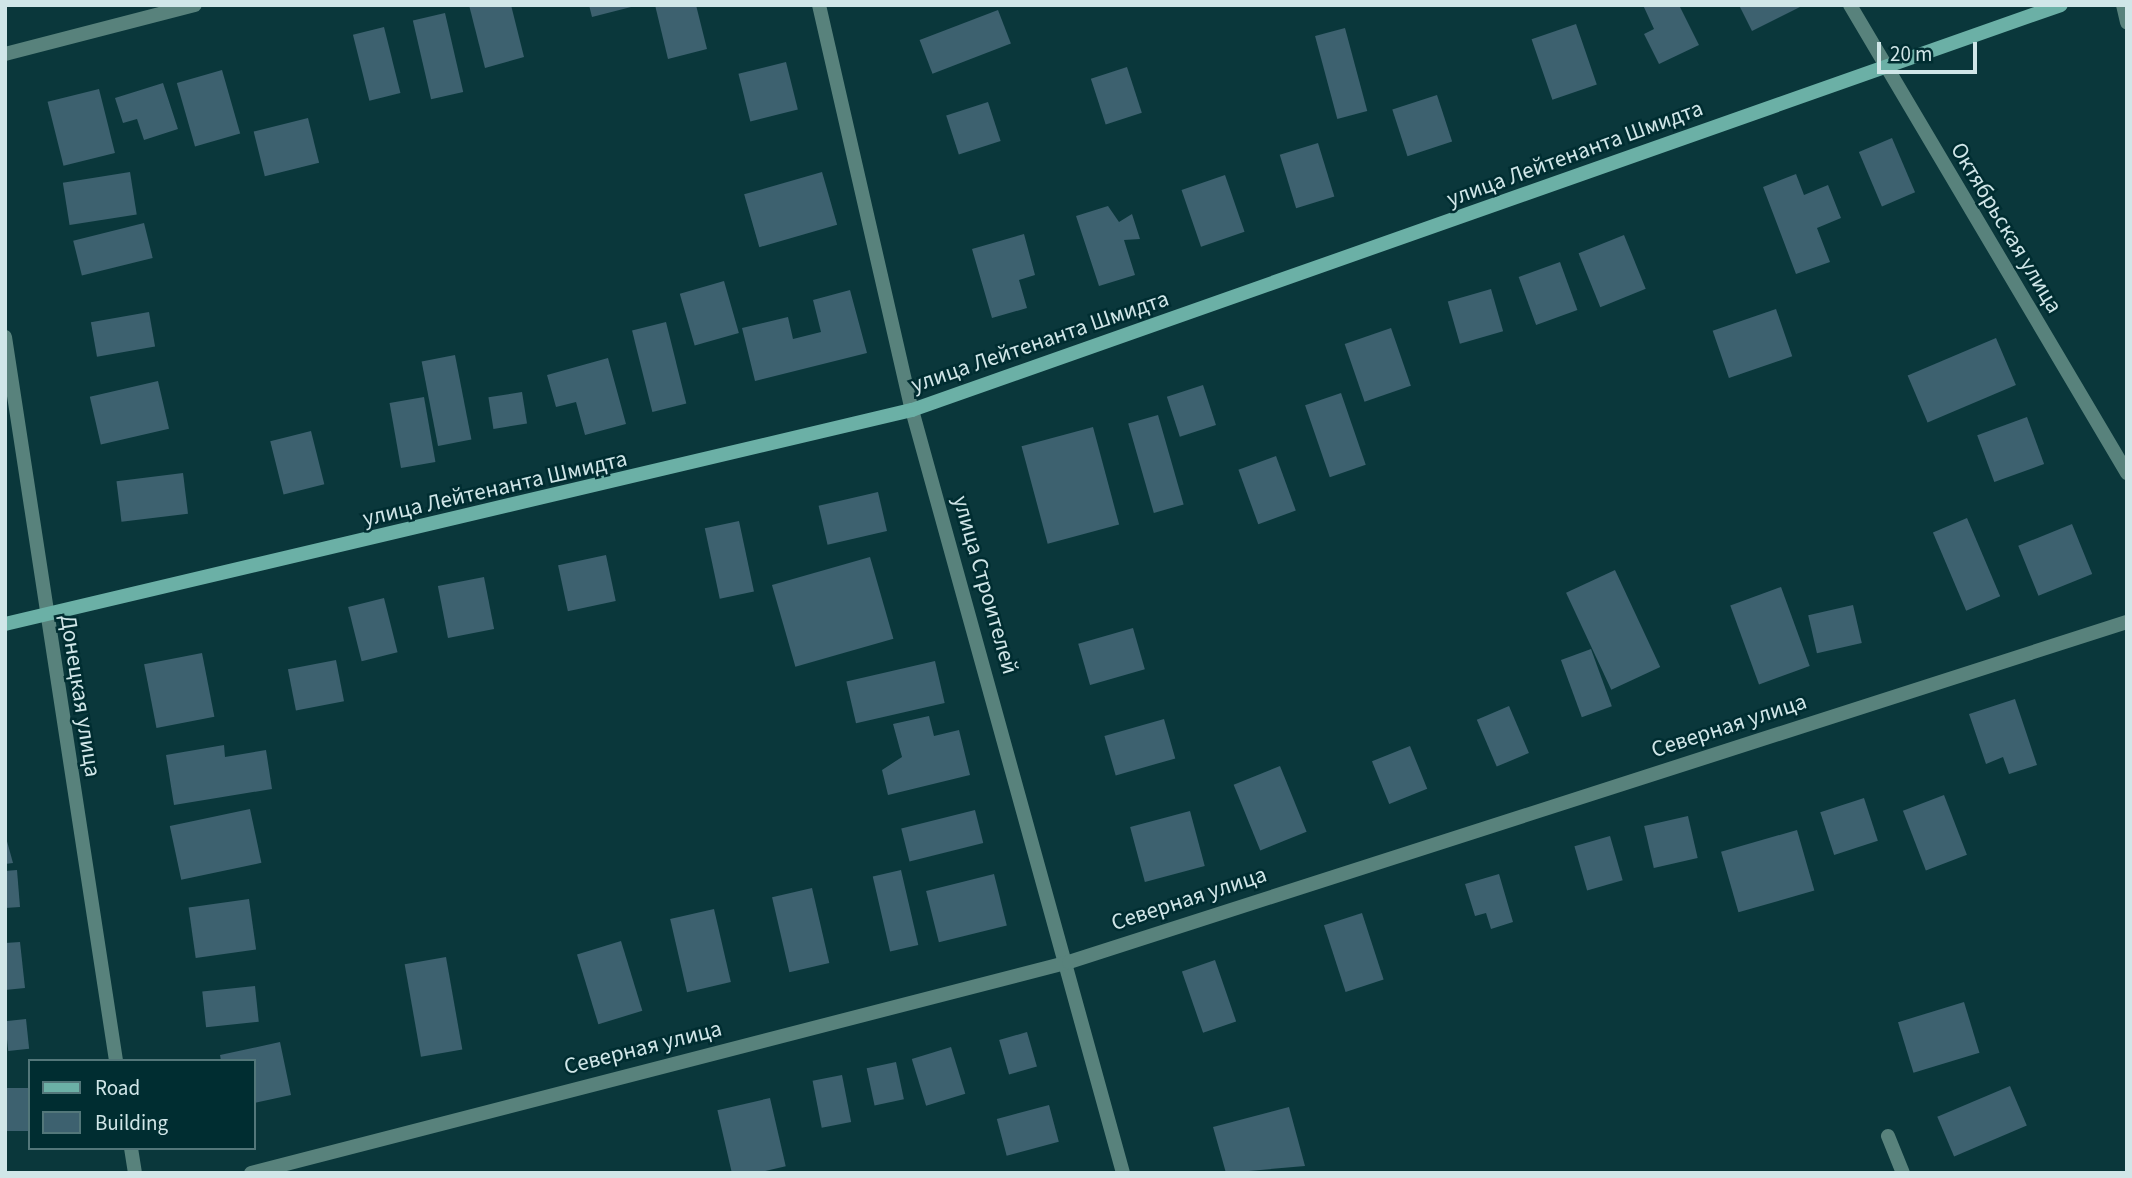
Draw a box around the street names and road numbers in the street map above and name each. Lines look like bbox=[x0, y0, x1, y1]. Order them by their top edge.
street label: улица Лейтенанта Шмидта bbox=[1443, 95, 1707, 213]
street label: Октябрьская улица bbox=[1944, 138, 2068, 318]
street label: улица Лейтенанта Шмидта bbox=[908, 285, 1172, 399]
street label: улица Лейтенанта Шмидта bbox=[360, 445, 630, 533]
street label: улица Строителей bbox=[946, 493, 1024, 677]
street label: Донецкая улица bbox=[54, 613, 106, 779]
street label: Северная улица bbox=[1648, 688, 1810, 764]
street label: Северная улица bbox=[1108, 861, 1270, 937]
street label: Северная улица bbox=[561, 1015, 725, 1081]

